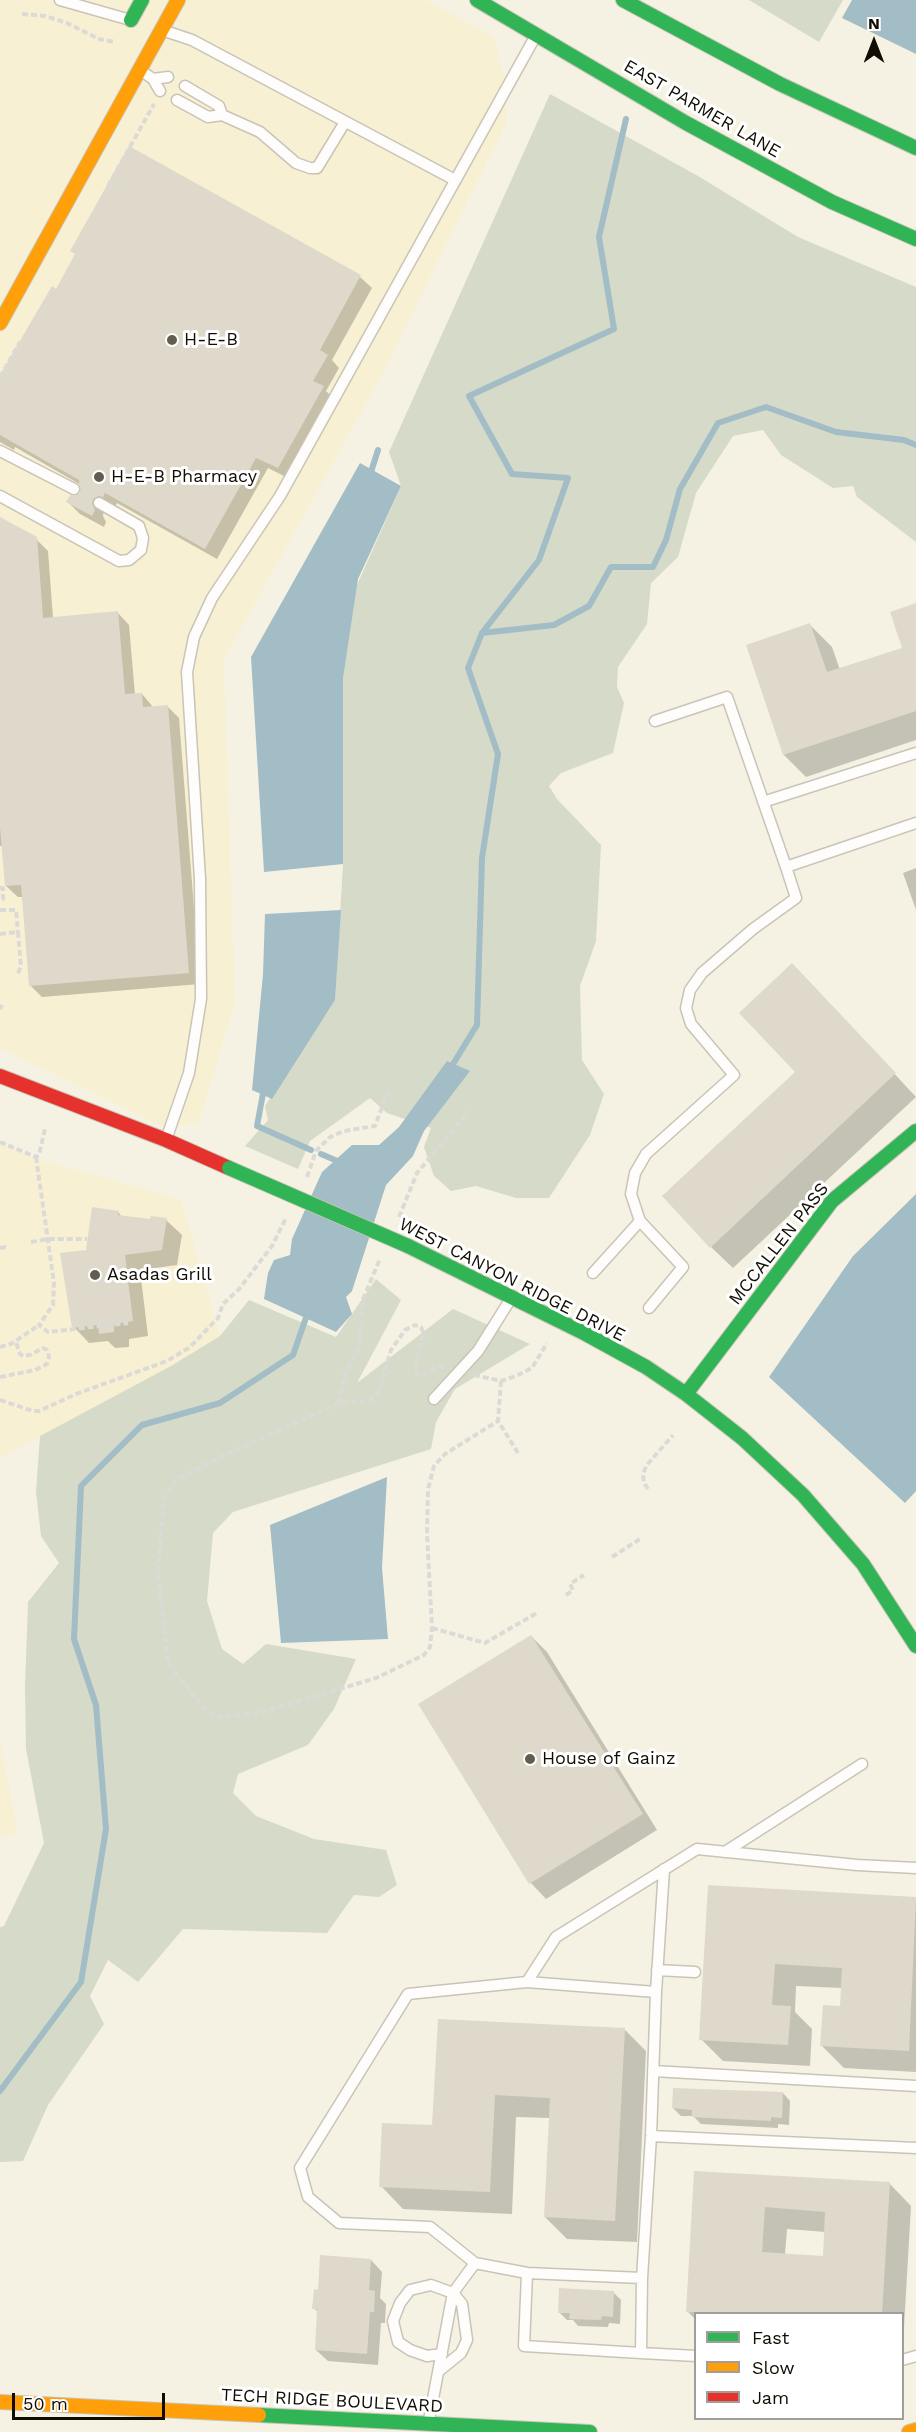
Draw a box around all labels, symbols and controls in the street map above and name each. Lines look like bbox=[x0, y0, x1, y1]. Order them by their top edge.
north arrow bbox=[844, 12, 904, 72]
text: N bbox=[868, 14, 880, 33]
street label: EAST PARMER LANE bbox=[620, 55, 784, 163]
place label: H-E-B bbox=[184, 329, 238, 351]
marker: H-E-B bbox=[165, 333, 179, 347]
place label: H-E-B Pharmacy bbox=[111, 466, 257, 488]
marker: H-E-B Pharmacy bbox=[92, 470, 106, 484]
street label: MCCALLEN PASS bbox=[725, 1179, 833, 1309]
street label: WEST CANYON RIDGE DRIVE bbox=[395, 1213, 629, 1347]
place label: Asadas Grill bbox=[107, 1264, 212, 1286]
marker: Asadas Grill bbox=[88, 1268, 102, 1282]
place label: House of Gainz bbox=[542, 1748, 676, 1770]
marker: House of Gainz bbox=[523, 1752, 537, 1766]
legend bbox=[694, 2312, 904, 2420]
text: Fast bbox=[752, 2327, 789, 2348]
text: Slow bbox=[752, 2357, 795, 2378]
scale bar bbox=[15, 2381, 168, 2419]
street label: TECH RIDGE BOULEVARD bbox=[220, 2384, 444, 2418]
text: Jam bbox=[752, 2387, 789, 2408]
text: 50 m bbox=[23, 2393, 68, 2414]

